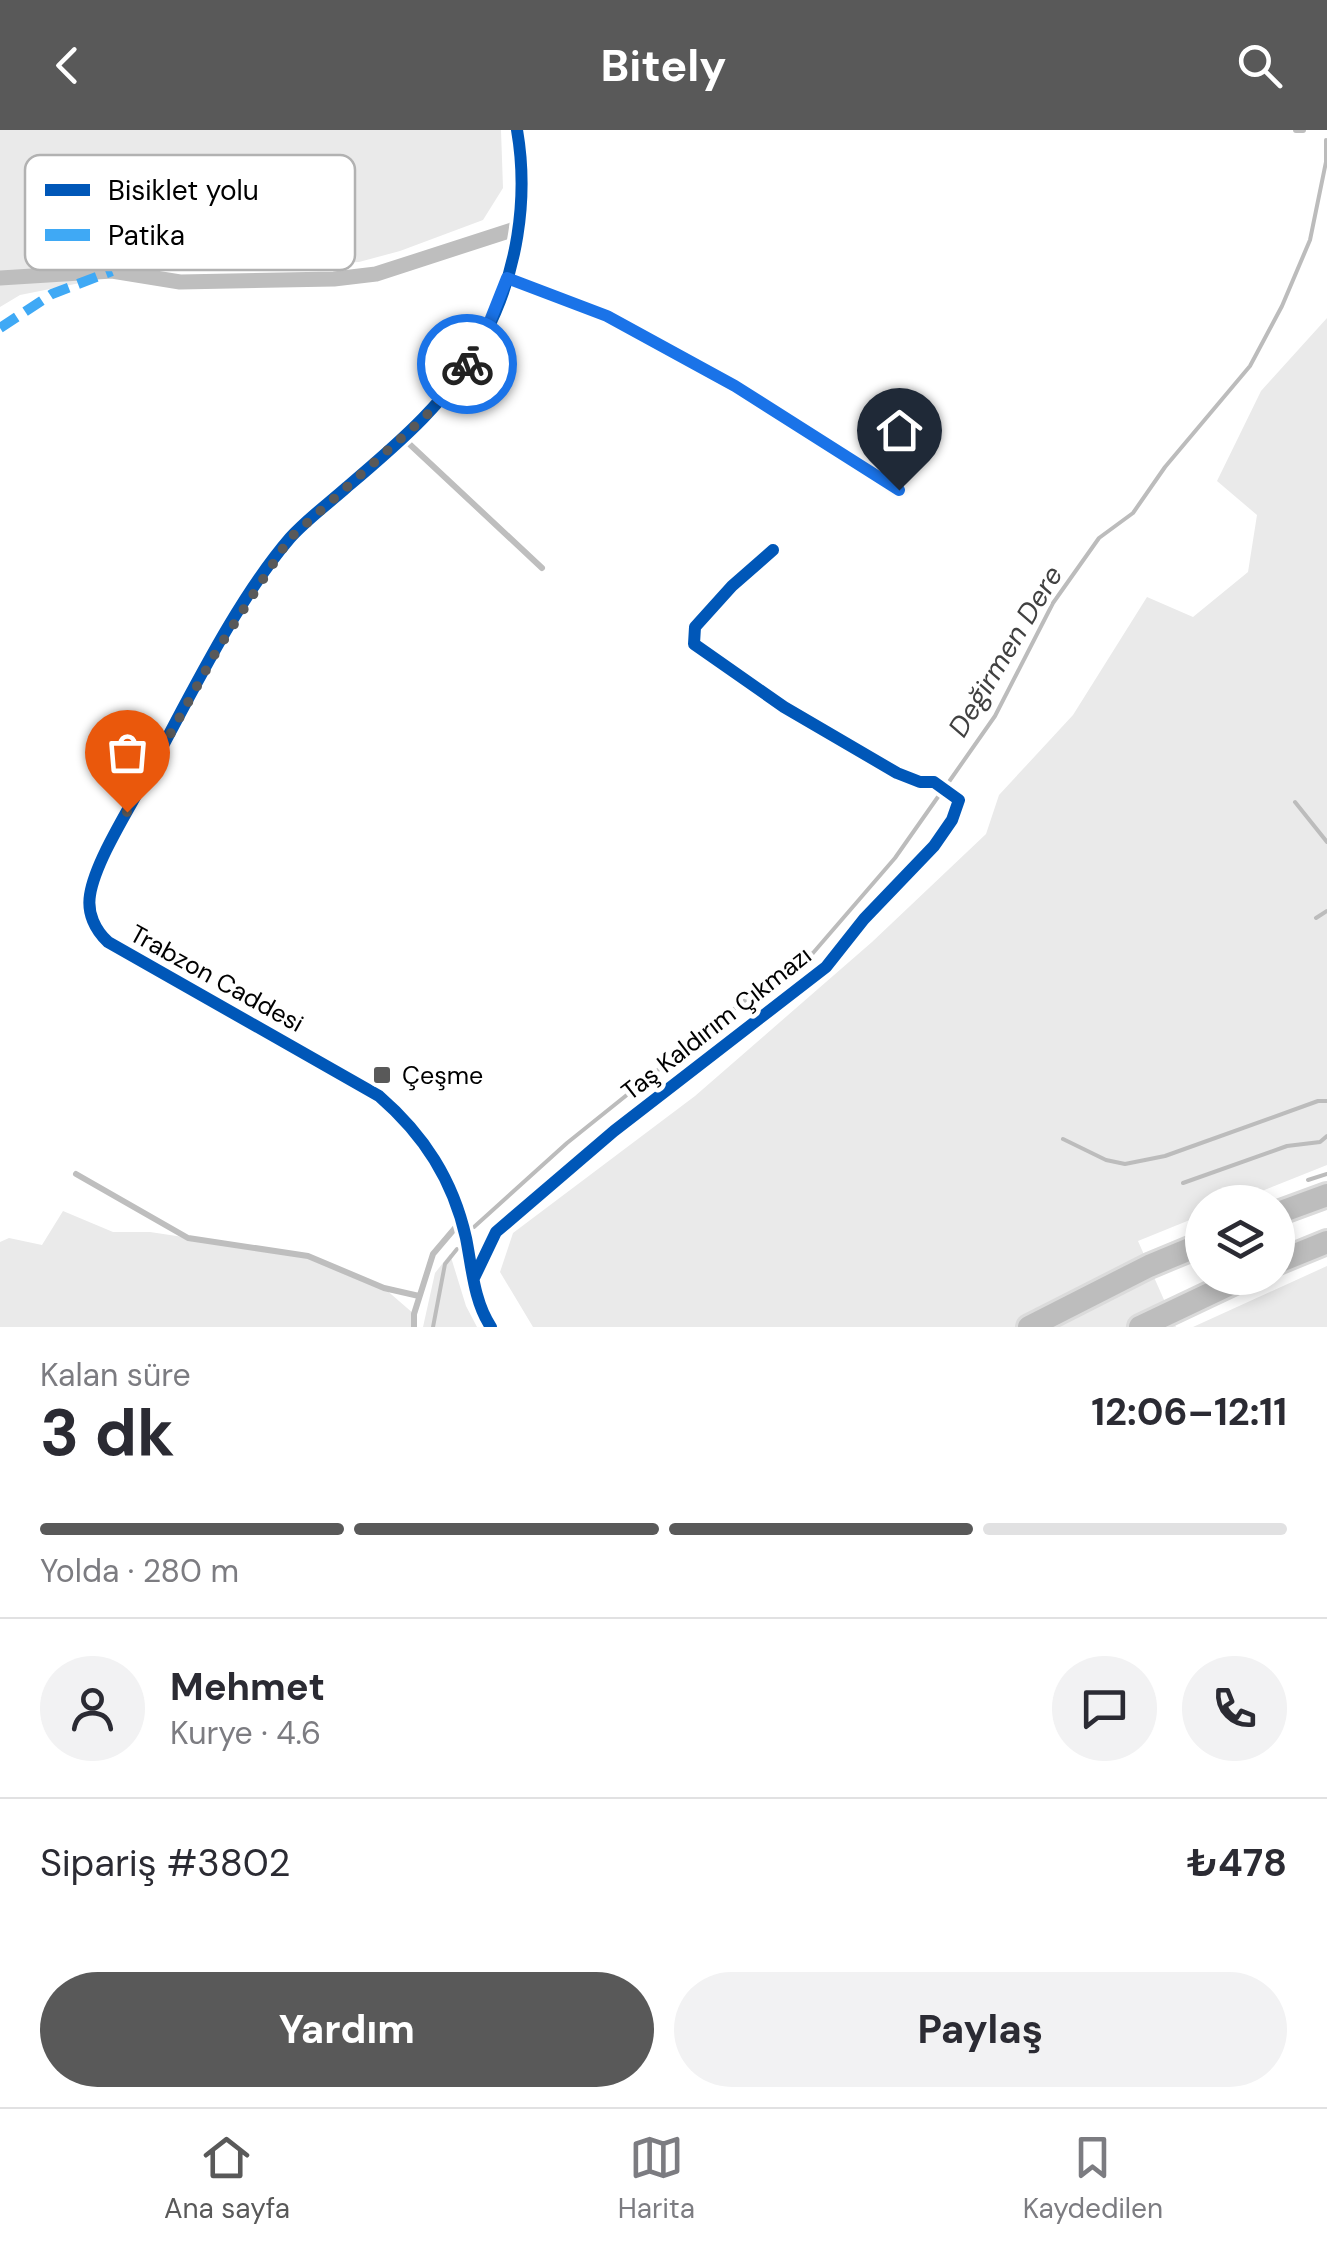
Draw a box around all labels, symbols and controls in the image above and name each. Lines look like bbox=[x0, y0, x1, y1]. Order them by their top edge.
text: Bitely bbox=[601, 36, 726, 95]
icon: back bbox=[40, 38, 95, 93]
icon: search bbox=[1232, 38, 1287, 93]
legend bbox=[25, 155, 355, 270]
text: Bisiklet yolu bbox=[108, 172, 259, 209]
text: Patika bbox=[108, 217, 185, 254]
courier bbox=[417, 314, 517, 414]
icon: bike bbox=[440, 337, 495, 392]
pin bbox=[857, 388, 942, 491]
icon: home bbox=[872, 403, 927, 458]
water label: Değirmen Dere bbox=[940, 559, 1071, 744]
pin bbox=[85, 710, 170, 813]
icon: bag bbox=[100, 725, 155, 780]
street label: Trabzon Caddesi bbox=[124, 917, 309, 1040]
street label: Taş Kaldırım Çıkmazı bbox=[615, 939, 818, 1108]
place label: Çeşme bbox=[402, 1059, 483, 1092]
marker: Çeşme bbox=[371, 1064, 393, 1086]
map controls bbox=[1185, 1185, 1295, 1295]
button: layers bbox=[1185, 1185, 1295, 1295]
text: Kalan süre bbox=[40, 1354, 191, 1396]
text: 12:06–12:11 bbox=[1091, 1387, 1287, 1437]
text: 3 dk bbox=[40, 1391, 175, 1475]
text: Yolda · 280 m bbox=[40, 1550, 239, 1592]
button: person bbox=[40, 1656, 145, 1761]
button: chat bbox=[1052, 1656, 1157, 1761]
button: phone bbox=[1182, 1656, 1287, 1761]
text: Mehmet bbox=[170, 1662, 325, 1712]
text: Kurye · 4.6 bbox=[170, 1712, 321, 1754]
text: Sipariş #3802 bbox=[40, 1838, 290, 1888]
text: ₺478 bbox=[1187, 1838, 1287, 1888]
button: Yardım bbox=[40, 1972, 654, 2087]
button: Paylaş bbox=[674, 1972, 1287, 2087]
tab: Ana sayfa bbox=[164, 2130, 290, 2227]
tab: Harita bbox=[618, 2130, 695, 2227]
tab: Kaydedilen bbox=[1023, 2130, 1163, 2227]

